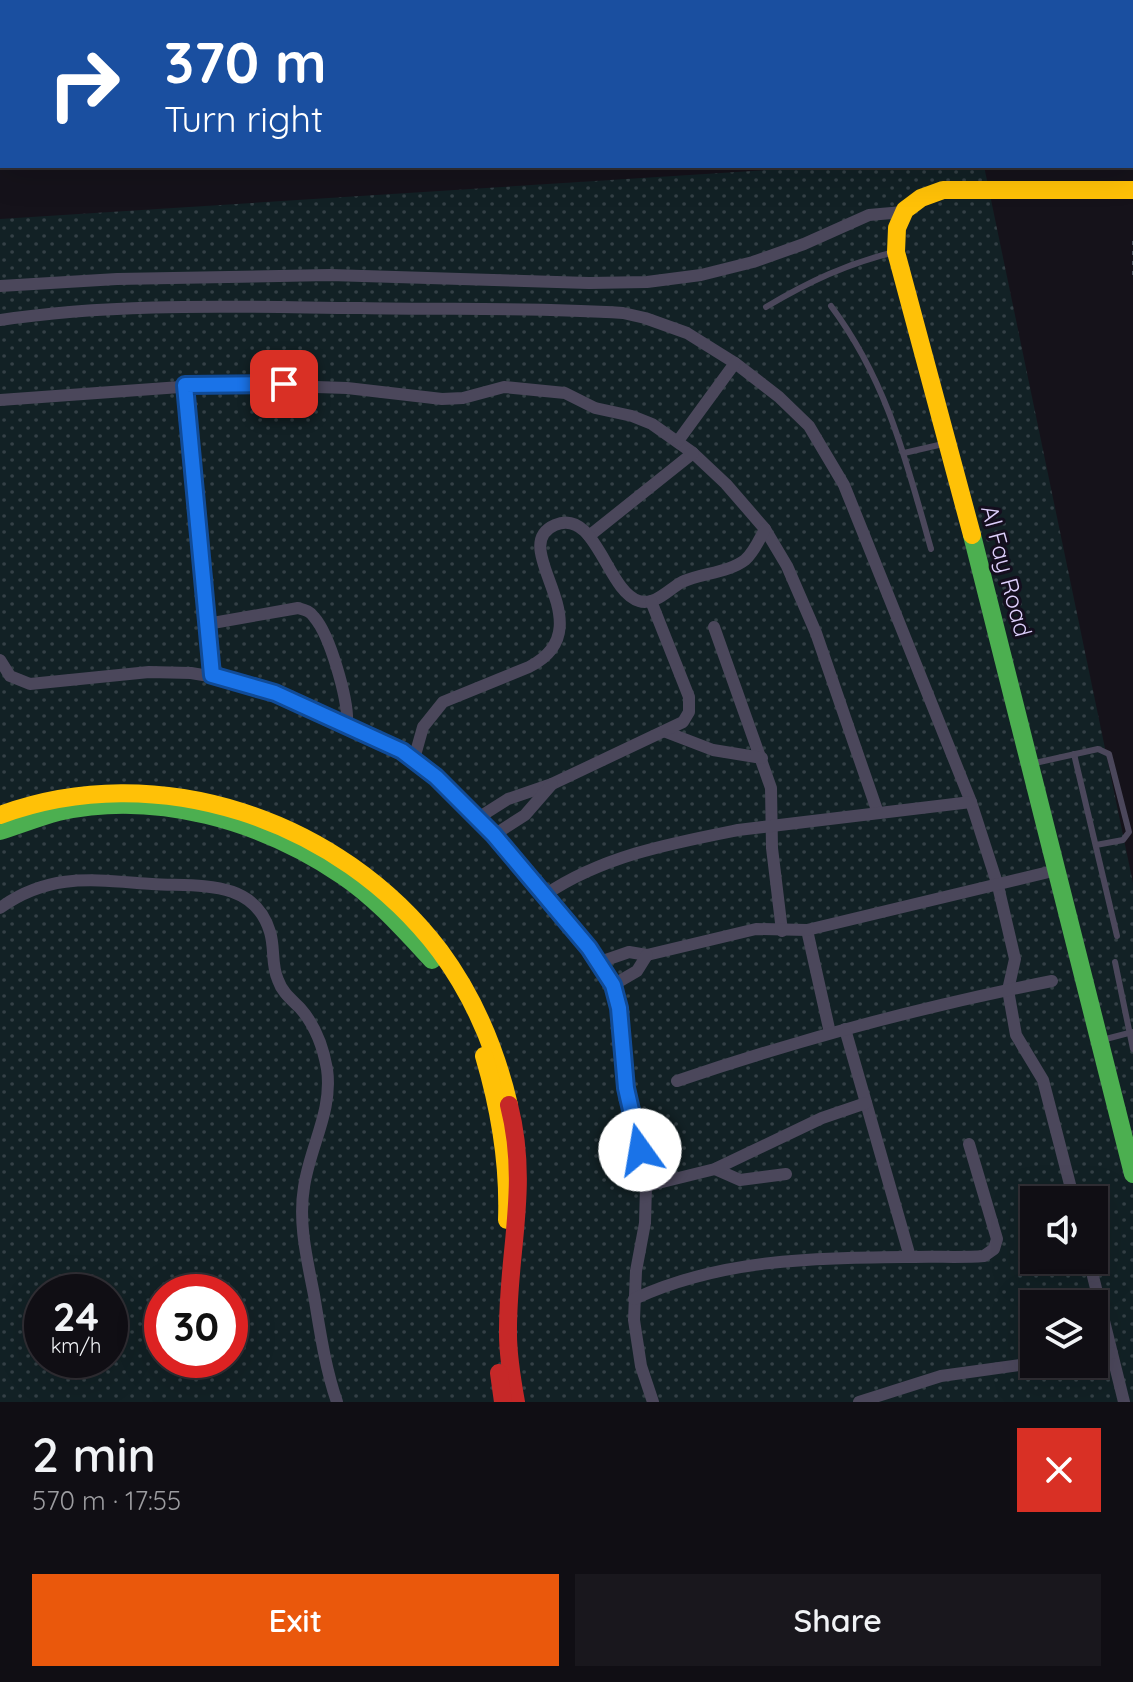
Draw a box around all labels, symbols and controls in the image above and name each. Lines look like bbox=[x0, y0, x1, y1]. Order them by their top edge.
text: 370 m bbox=[164, 27, 327, 97]
icon: right bbox=[32, 32, 136, 136]
text: Turn right bbox=[164, 96, 323, 141]
pin bbox=[250, 350, 318, 418]
icon: arrive bbox=[262, 362, 306, 406]
street label: Al Fay Road bbox=[975, 502, 1039, 640]
position arrow bbox=[598, 1108, 682, 1192]
map controls bbox=[1020, 1186, 1108, 1378]
button: sound bbox=[1020, 1186, 1108, 1274]
speed limit sign: 30 bbox=[144, 1274, 248, 1378]
button: layers bbox=[1020, 1290, 1108, 1378]
text: 24 bbox=[53, 1291, 99, 1341]
text: km/h bbox=[51, 1333, 101, 1358]
text: 2 min bbox=[32, 1424, 156, 1484]
button: close bbox=[1017, 1428, 1101, 1512]
text: 570 m · 17:55 bbox=[32, 1484, 181, 1517]
button: Exit bbox=[32, 1574, 559, 1666]
button: Share bbox=[575, 1574, 1101, 1666]

